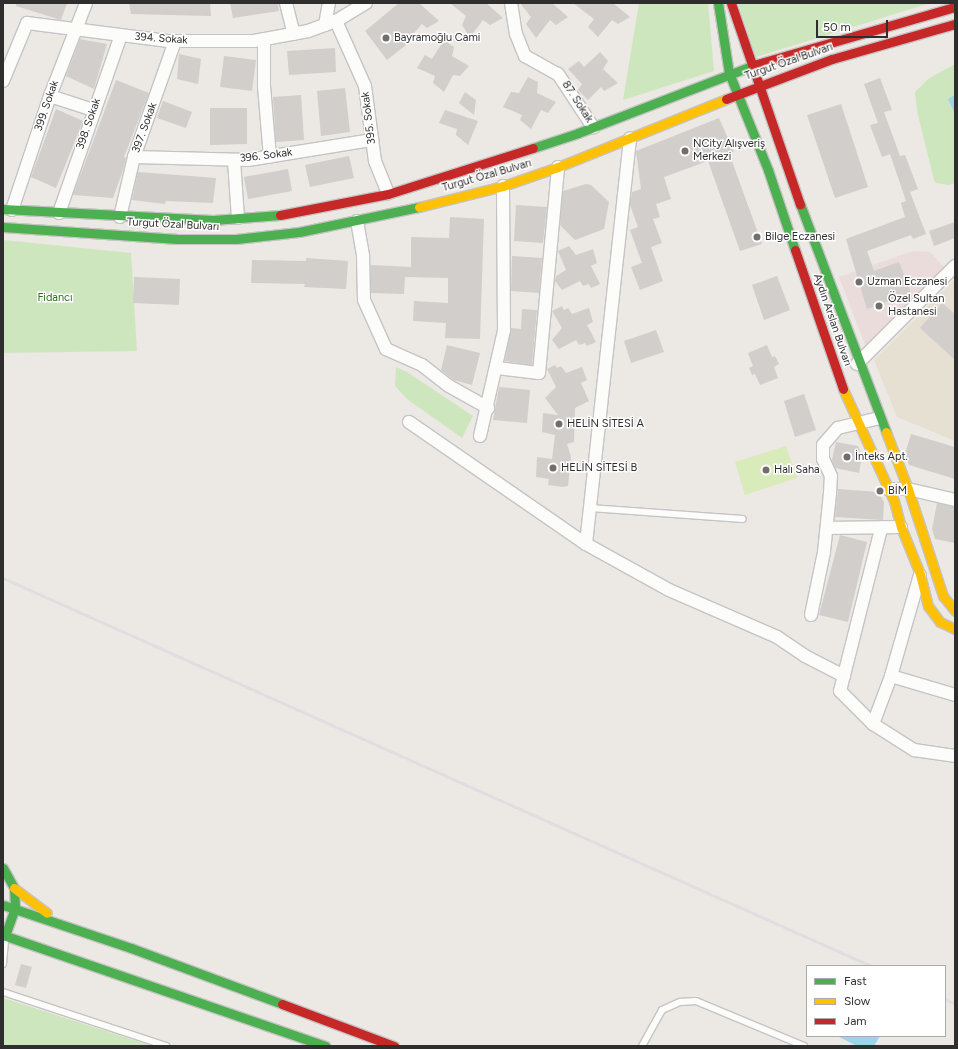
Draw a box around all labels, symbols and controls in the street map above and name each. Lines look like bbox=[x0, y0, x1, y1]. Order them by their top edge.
scale bar bbox=[818, 12, 890, 38]
text: 50 m bbox=[823, 20, 851, 34]
street label: 394. Sokak bbox=[134, 31, 188, 47]
place label: Bayramoğlu Cami bbox=[394, 31, 480, 45]
marker: Bayramoğlu Cami bbox=[381, 33, 391, 43]
street label: Turgut Özal Bulvarı bbox=[743, 41, 835, 83]
street label: 399. Sokak bbox=[32, 79, 62, 133]
street label: 87. Sokak bbox=[559, 79, 595, 125]
street label: 395. Sokak bbox=[359, 91, 379, 145]
street label: 398. Sokak bbox=[74, 97, 104, 151]
street label: 397. Sokak bbox=[130, 101, 160, 155]
place label: NCity Alışveriş Merkezi bbox=[693, 138, 765, 164]
street label: 396. Sokak bbox=[239, 146, 293, 166]
marker: NCity Alışveriş Merkezi bbox=[680, 146, 690, 156]
street label: Turgut Özal Bulvarı bbox=[441, 157, 533, 195]
street label: Turgut Özal Bulvarı bbox=[127, 216, 219, 234]
place label: Bilge Eczanesi bbox=[765, 230, 835, 244]
marker: Bilge Eczanesi bbox=[752, 232, 762, 242]
street label: Aydın Arslan Bulvarı bbox=[810, 272, 854, 368]
place label: Uzman Eczanesi bbox=[867, 275, 947, 289]
marker: Uzman Eczanesi bbox=[854, 277, 864, 287]
park label: Fidancı bbox=[37, 291, 73, 305]
place label: Özel Sultan Hastanesi bbox=[888, 293, 944, 319]
marker: Özel Sultan Hastanesi bbox=[873, 300, 885, 312]
place label: HELİN SİTESİ A bbox=[567, 417, 644, 431]
marker: HELİN SİTESİ A bbox=[554, 419, 564, 429]
place label: İnteks Apt. bbox=[855, 450, 908, 464]
marker: İnteks Apt. bbox=[842, 452, 852, 462]
place label: HELİN SİTESİ B bbox=[561, 461, 637, 475]
marker: HELİN SİTESİ B bbox=[548, 463, 558, 473]
place label: Halı Saha bbox=[774, 463, 820, 477]
marker: Halı Saha bbox=[761, 465, 771, 475]
place label: BİM bbox=[888, 484, 907, 498]
marker: BİM bbox=[875, 486, 885, 496]
legend bbox=[806, 965, 946, 1037]
text: Fast bbox=[844, 974, 867, 988]
text: Slow bbox=[844, 994, 870, 1008]
text: Jam bbox=[844, 1014, 867, 1028]

